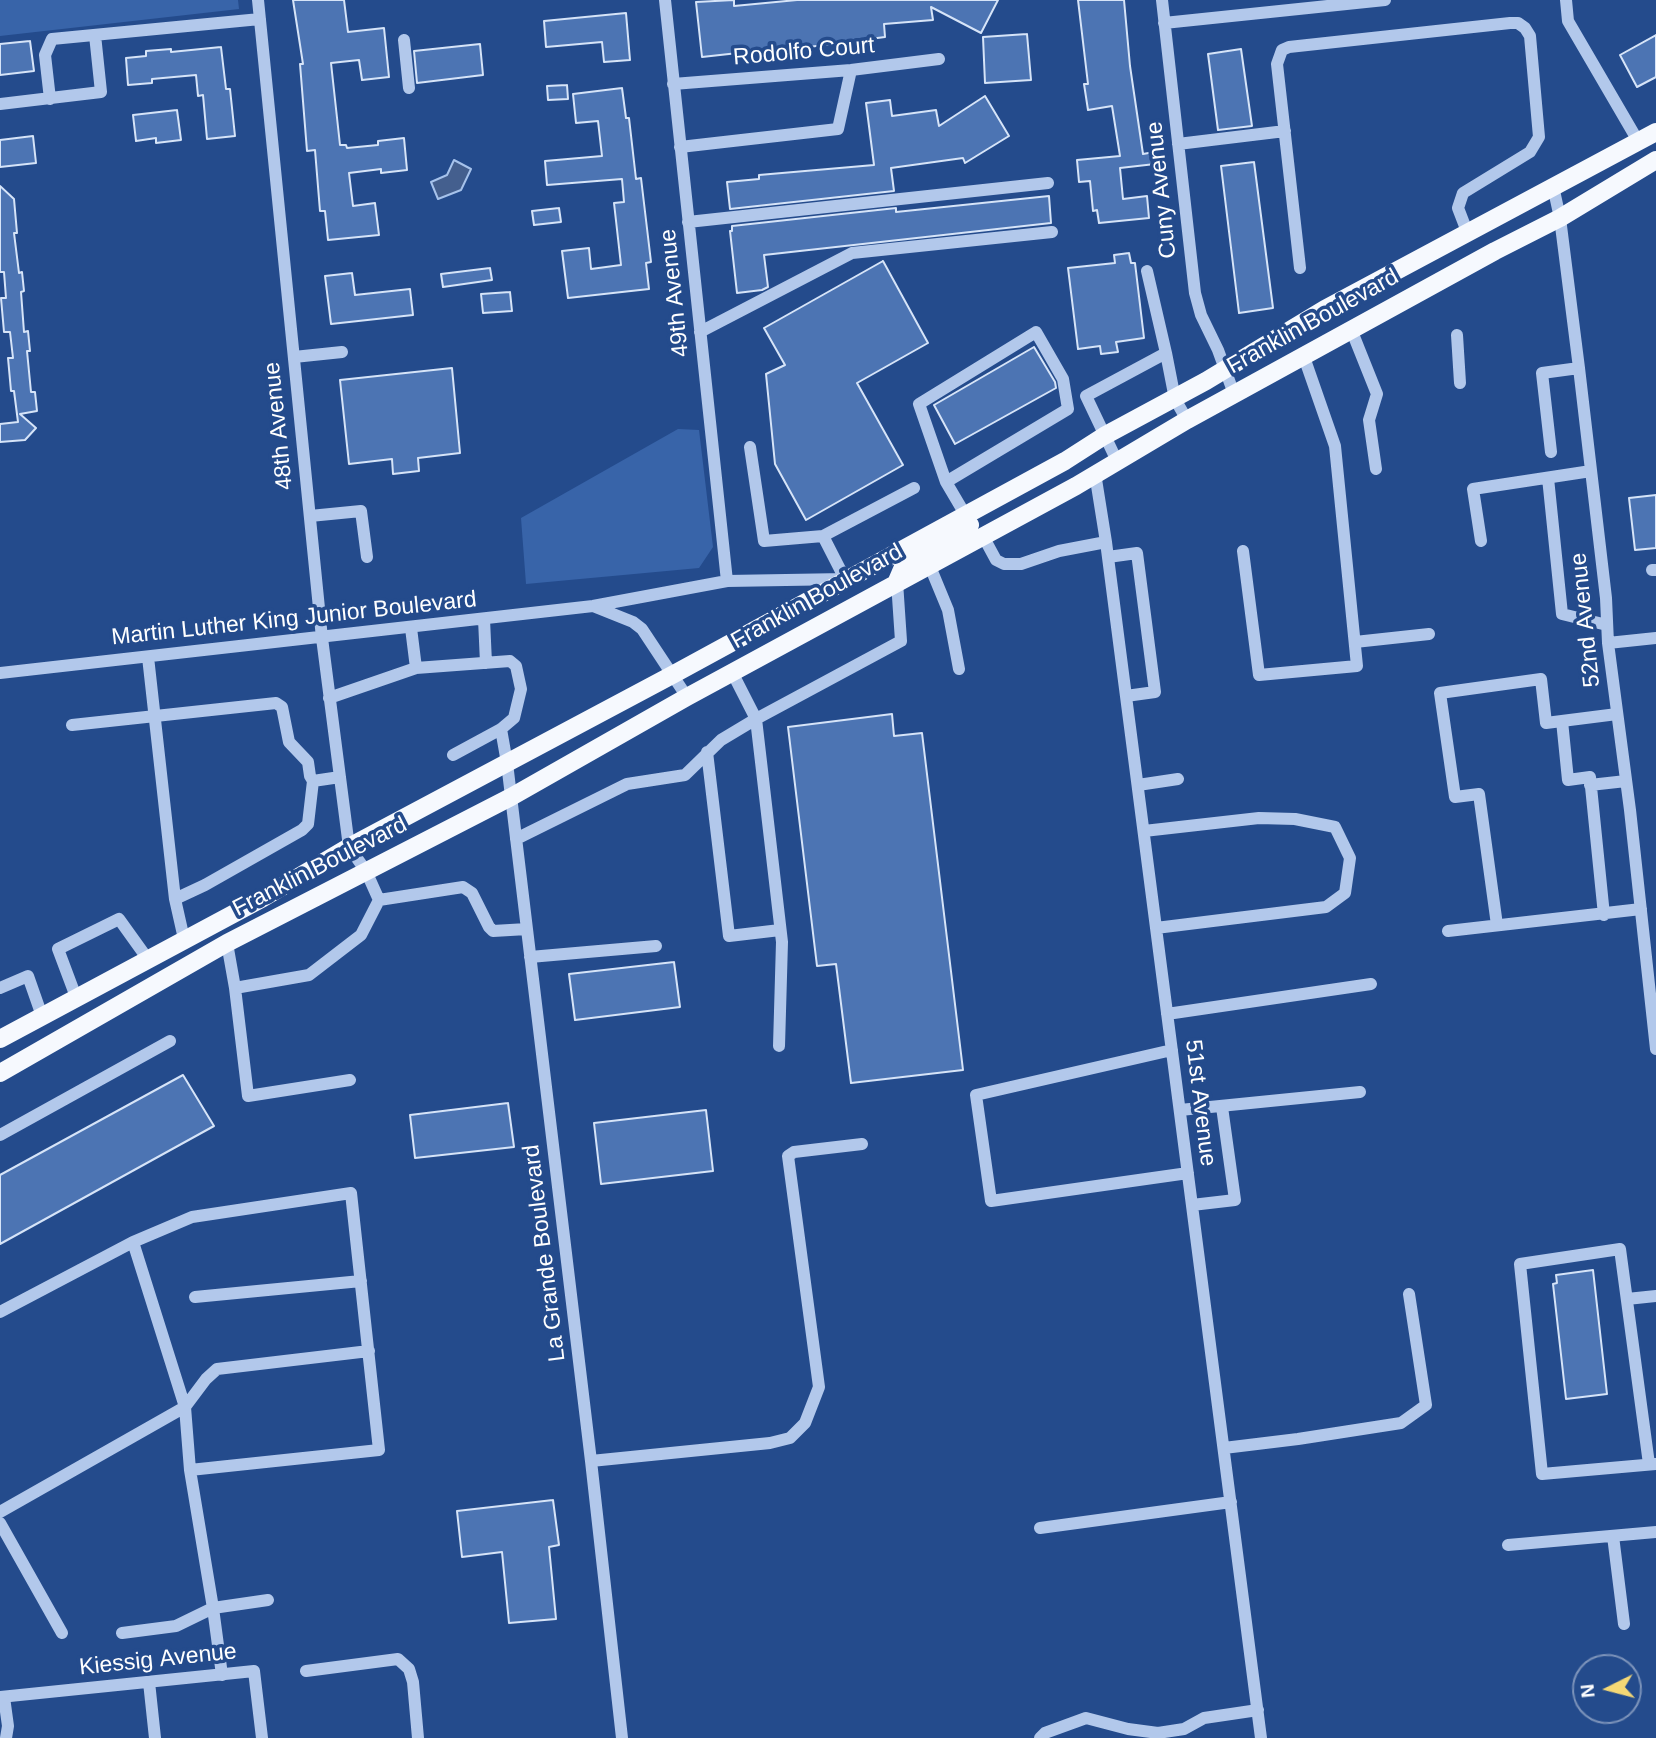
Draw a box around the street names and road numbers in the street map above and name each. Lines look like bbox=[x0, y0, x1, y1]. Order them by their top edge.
street label: Rodolfo Court bbox=[732, 32, 876, 72]
street label: Cuny Avenue bbox=[1141, 120, 1183, 260]
street label: 49th Avenue bbox=[655, 228, 695, 358]
street label: Franklin Boulevard bbox=[1222, 263, 1404, 381]
street label: 48th Avenue bbox=[259, 361, 299, 491]
street label: Franklin Boulevard bbox=[726, 538, 908, 656]
street label: 52nd Avenue bbox=[1565, 551, 1607, 689]
street label: Martin Luther King Junior Boulevard bbox=[110, 586, 478, 652]
street label: Franklin Boulevard bbox=[228, 811, 412, 923]
street label: 51st Avenue bbox=[1179, 1038, 1221, 1168]
street label: La Grande Boulevard bbox=[518, 1143, 572, 1363]
street label: Kiessig Avenue bbox=[78, 1638, 238, 1682]

